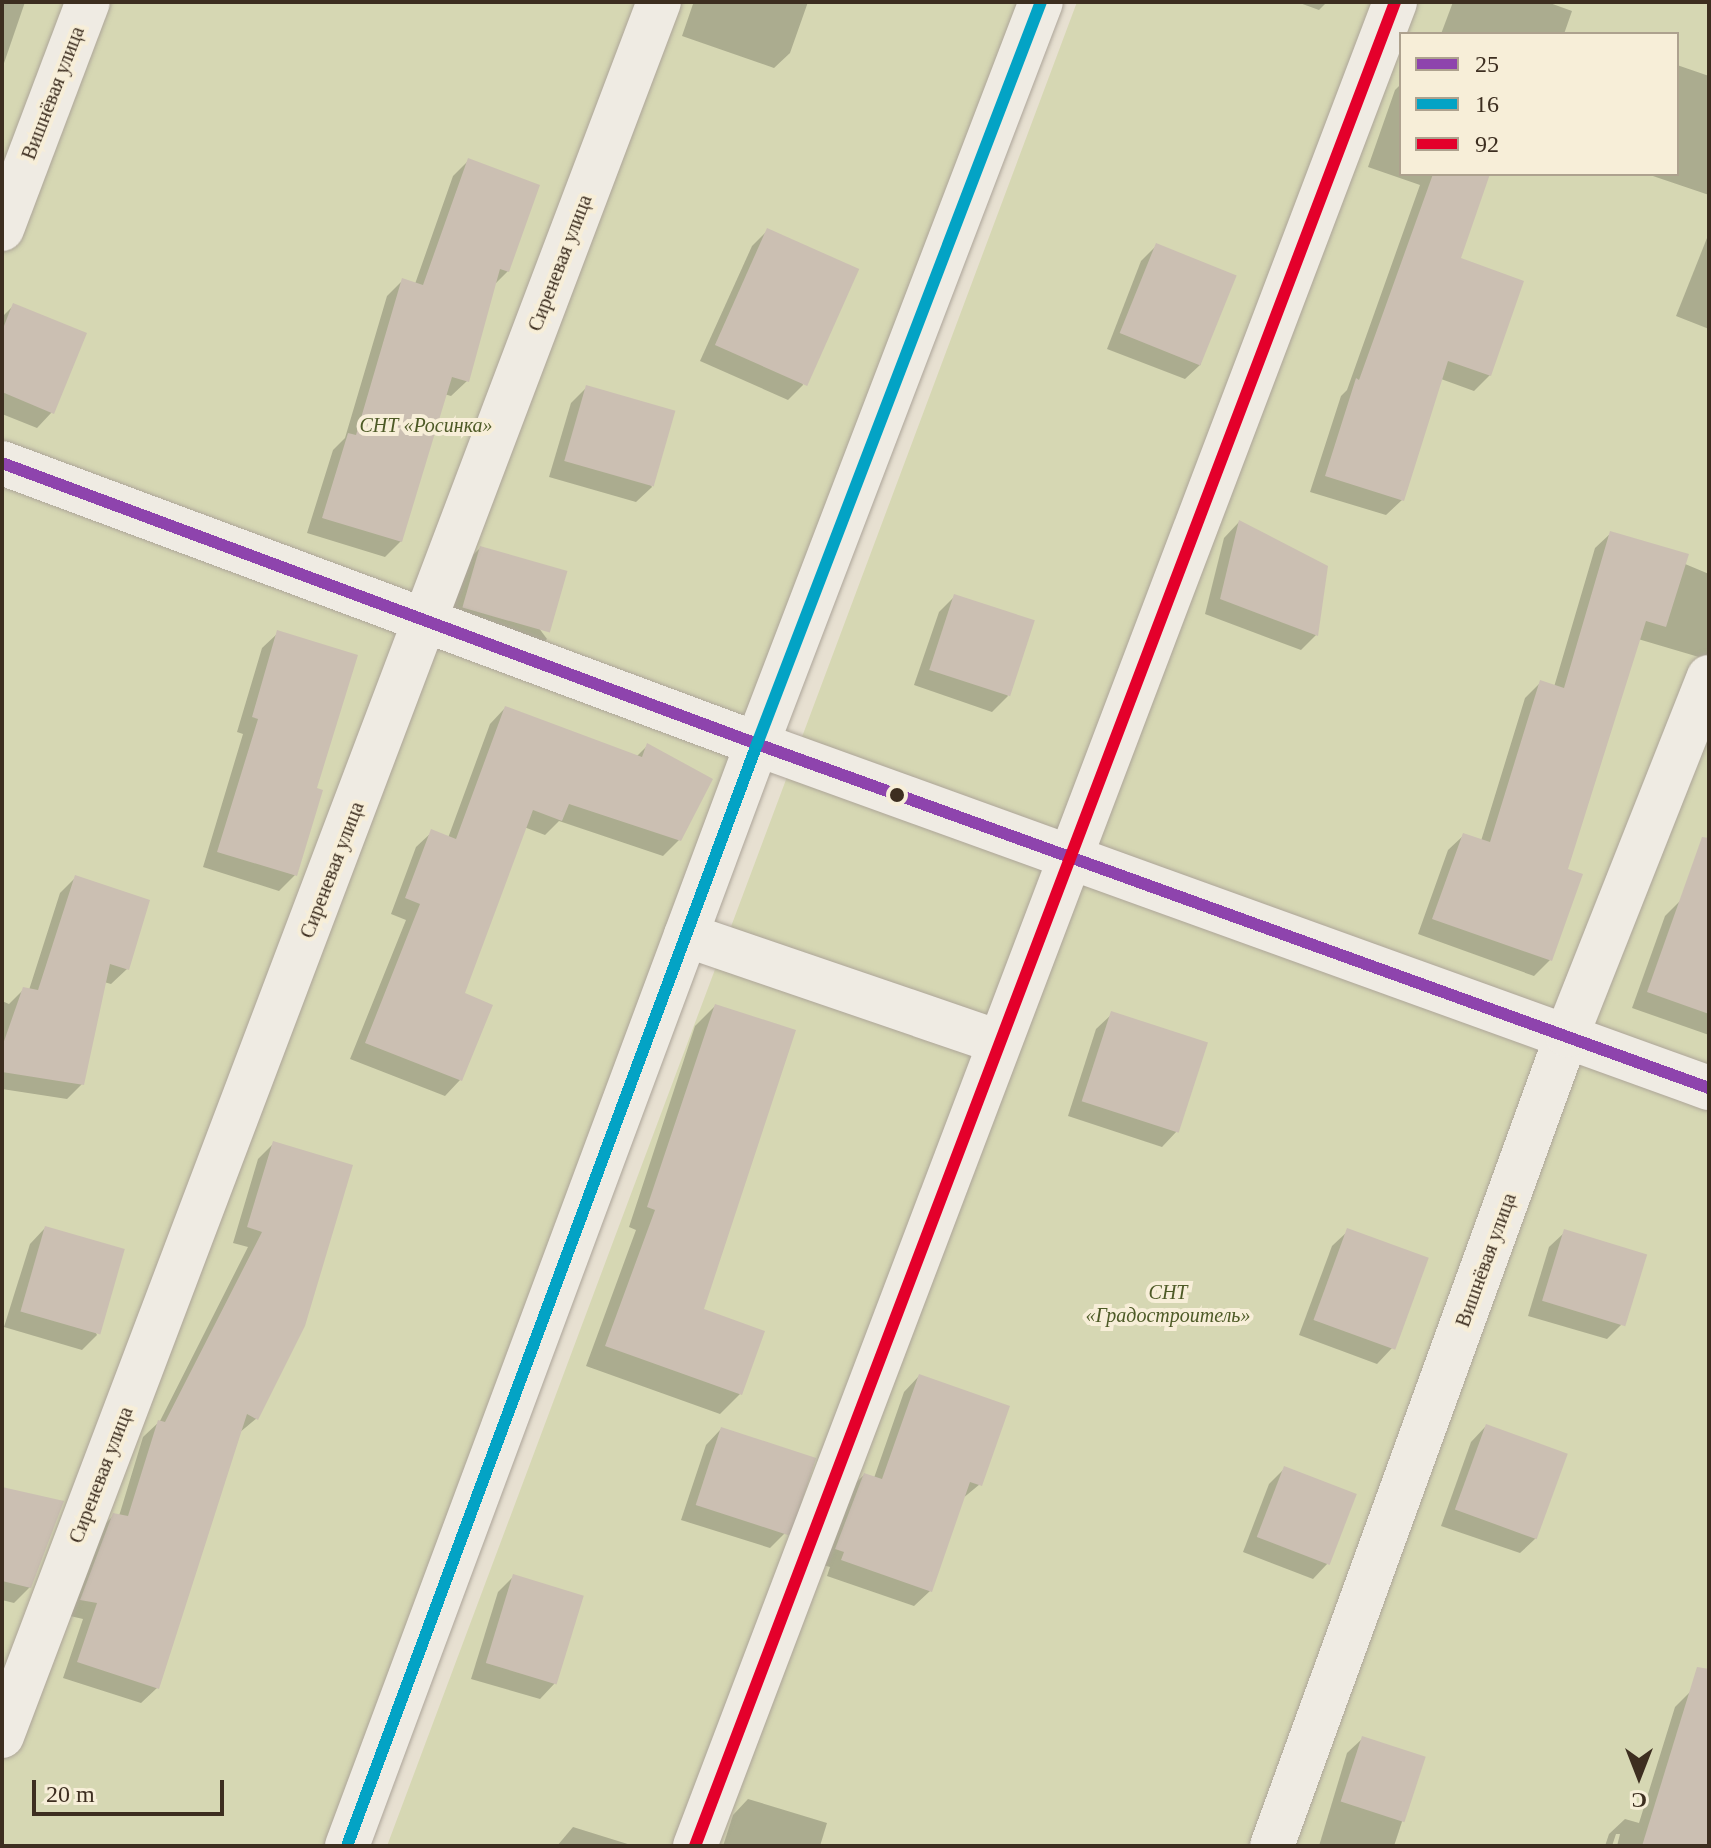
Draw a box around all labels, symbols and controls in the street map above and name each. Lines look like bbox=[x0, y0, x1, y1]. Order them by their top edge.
street label: Вишнёвая улица bbox=[17, 23, 89, 163]
legend bbox=[1399, 32, 1679, 176]
text: 25 bbox=[1475, 51, 1499, 77]
text: 16 bbox=[1475, 91, 1499, 117]
text: 92 bbox=[1475, 131, 1499, 157]
street label: Сиреневая улица bbox=[523, 191, 597, 335]
park label: СНТ «Росинка» bbox=[359, 413, 493, 437]
unlabelled marker bbox=[889, 787, 905, 803]
street label: Сиреневая улица bbox=[295, 798, 369, 942]
street label: Вишнёвая улица bbox=[1451, 1190, 1521, 1330]
park label: СНТ «Градостроитель» bbox=[1086, 1281, 1250, 1328]
street label: Сиреневая улица bbox=[64, 1403, 138, 1547]
north arrow bbox=[1599, 1736, 1679, 1816]
scale bar bbox=[36, 1764, 228, 1814]
text: 20 m bbox=[46, 1781, 95, 1807]
text: С bbox=[1631, 1788, 1647, 1813]

